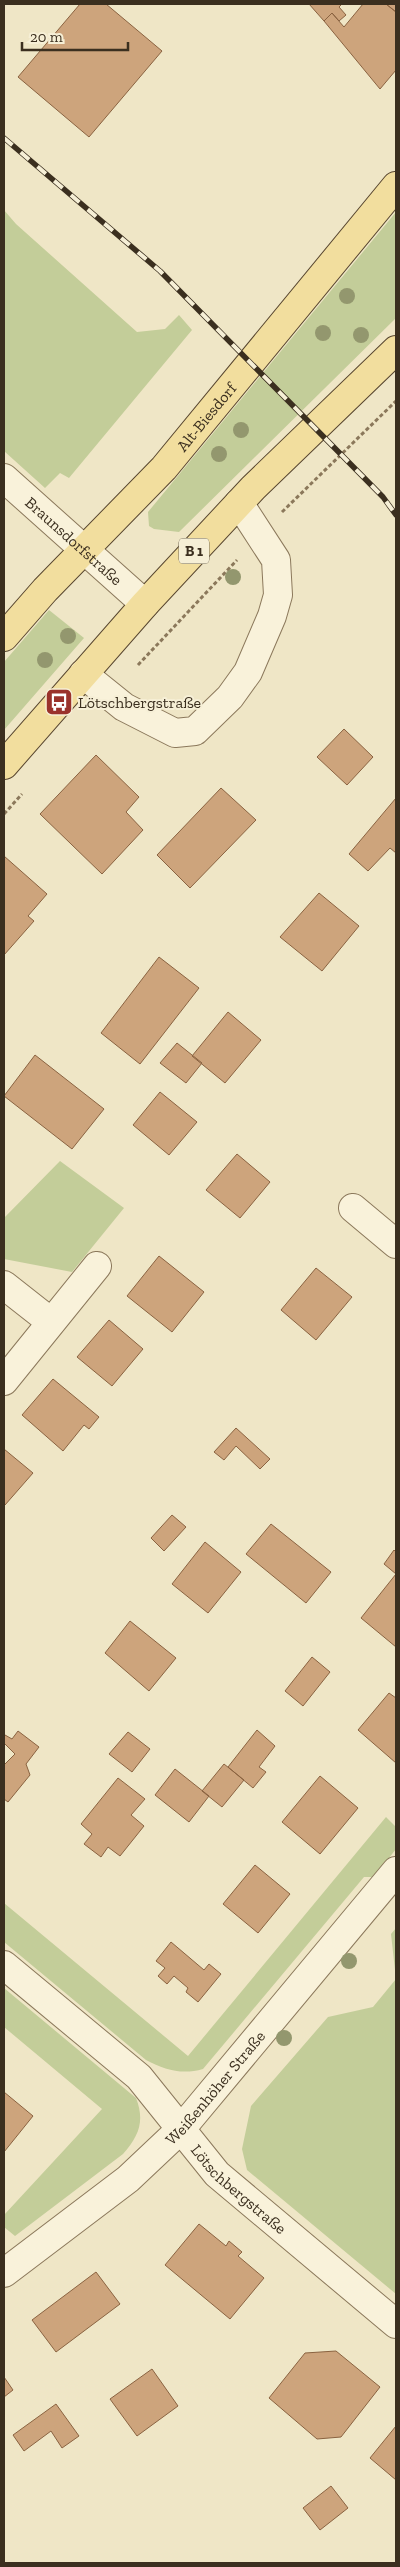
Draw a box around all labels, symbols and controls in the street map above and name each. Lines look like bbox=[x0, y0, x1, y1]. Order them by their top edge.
scale bar bbox=[22, 20, 129, 52]
text: 20 m bbox=[30, 28, 63, 46]
street label: Alt-Biesdorf bbox=[172, 377, 241, 455]
street label: Braunsdorfstraße bbox=[22, 492, 126, 589]
road number: B 1 bbox=[179, 538, 209, 564]
bus stop icon: Lötschbergstraße bbox=[44, 687, 74, 717]
place label: Lötschbergstraße bbox=[78, 693, 201, 712]
street label: Weißenhöher Straße bbox=[161, 2026, 269, 2149]
street label: Lötschbergstraße bbox=[187, 2140, 290, 2238]

